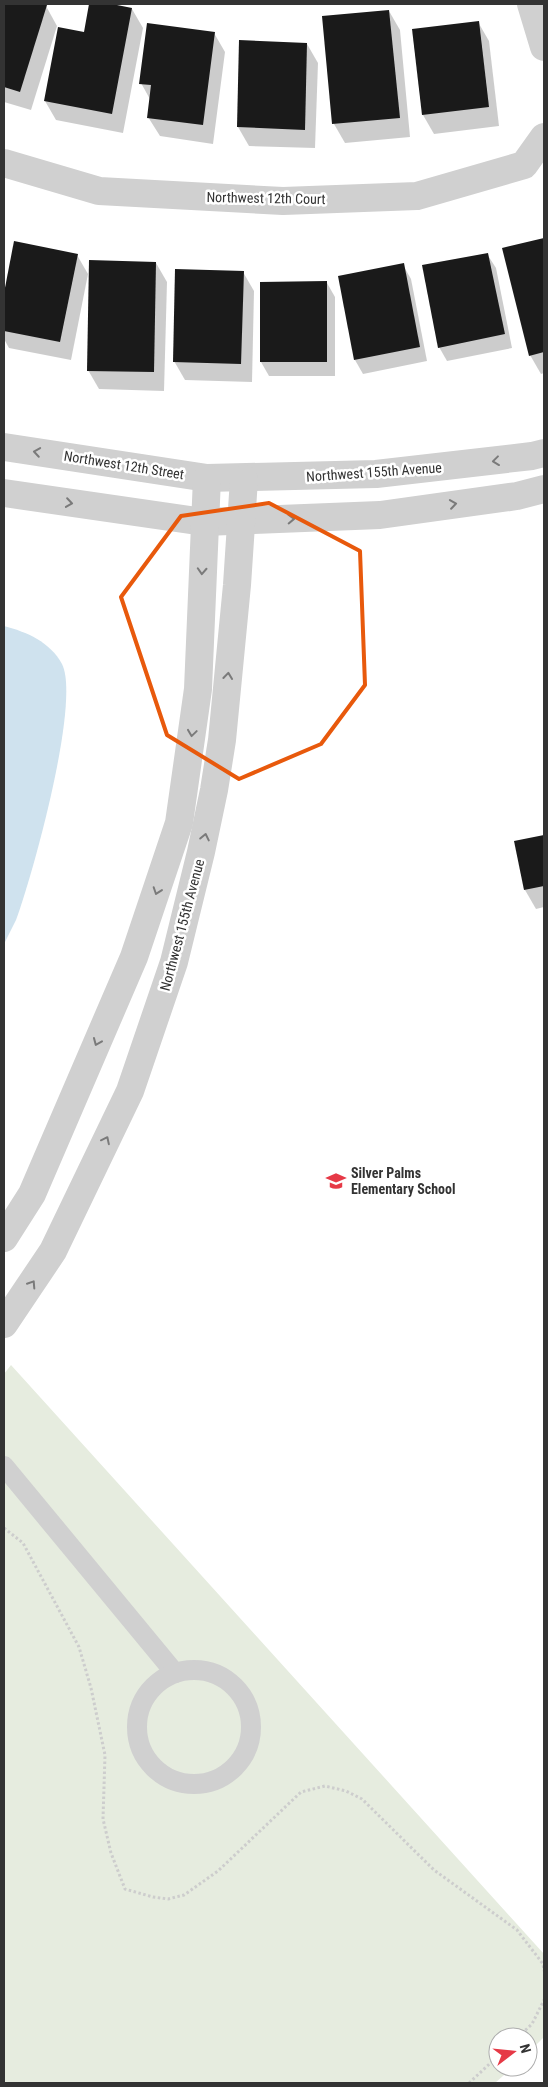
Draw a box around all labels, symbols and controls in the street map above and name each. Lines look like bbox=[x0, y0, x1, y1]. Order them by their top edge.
street label: Northwest 12th Court bbox=[206, 189, 326, 207]
one-way arrow bbox=[33, 447, 41, 458]
street label: Northwest 12th Street bbox=[63, 448, 185, 482]
one-way arrow bbox=[492, 455, 500, 466]
street label: Northwest 155th Avenue bbox=[306, 459, 443, 485]
one-way arrow bbox=[66, 497, 74, 508]
one-way arrow bbox=[448, 500, 457, 510]
one-way arrow bbox=[287, 513, 295, 524]
one-way arrow bbox=[196, 567, 207, 575]
one-way arrow bbox=[222, 672, 233, 680]
one-way arrow bbox=[187, 729, 198, 737]
one-way arrow bbox=[199, 832, 209, 841]
street label: Northwest 155th Avenue bbox=[157, 857, 207, 993]
one-way arrow bbox=[152, 886, 162, 894]
one-way arrow bbox=[93, 1037, 104, 1046]
one-way arrow bbox=[100, 1136, 110, 1145]
place label: Silver Palms Elementary School bbox=[351, 1165, 456, 1197]
school or university icon: Silver Palms Elementary School bbox=[325, 1170, 347, 1192]
one-way arrow bbox=[25, 1281, 35, 1290]
north arrow bbox=[488, 2027, 538, 2077]
text: N bbox=[517, 2042, 534, 2055]

